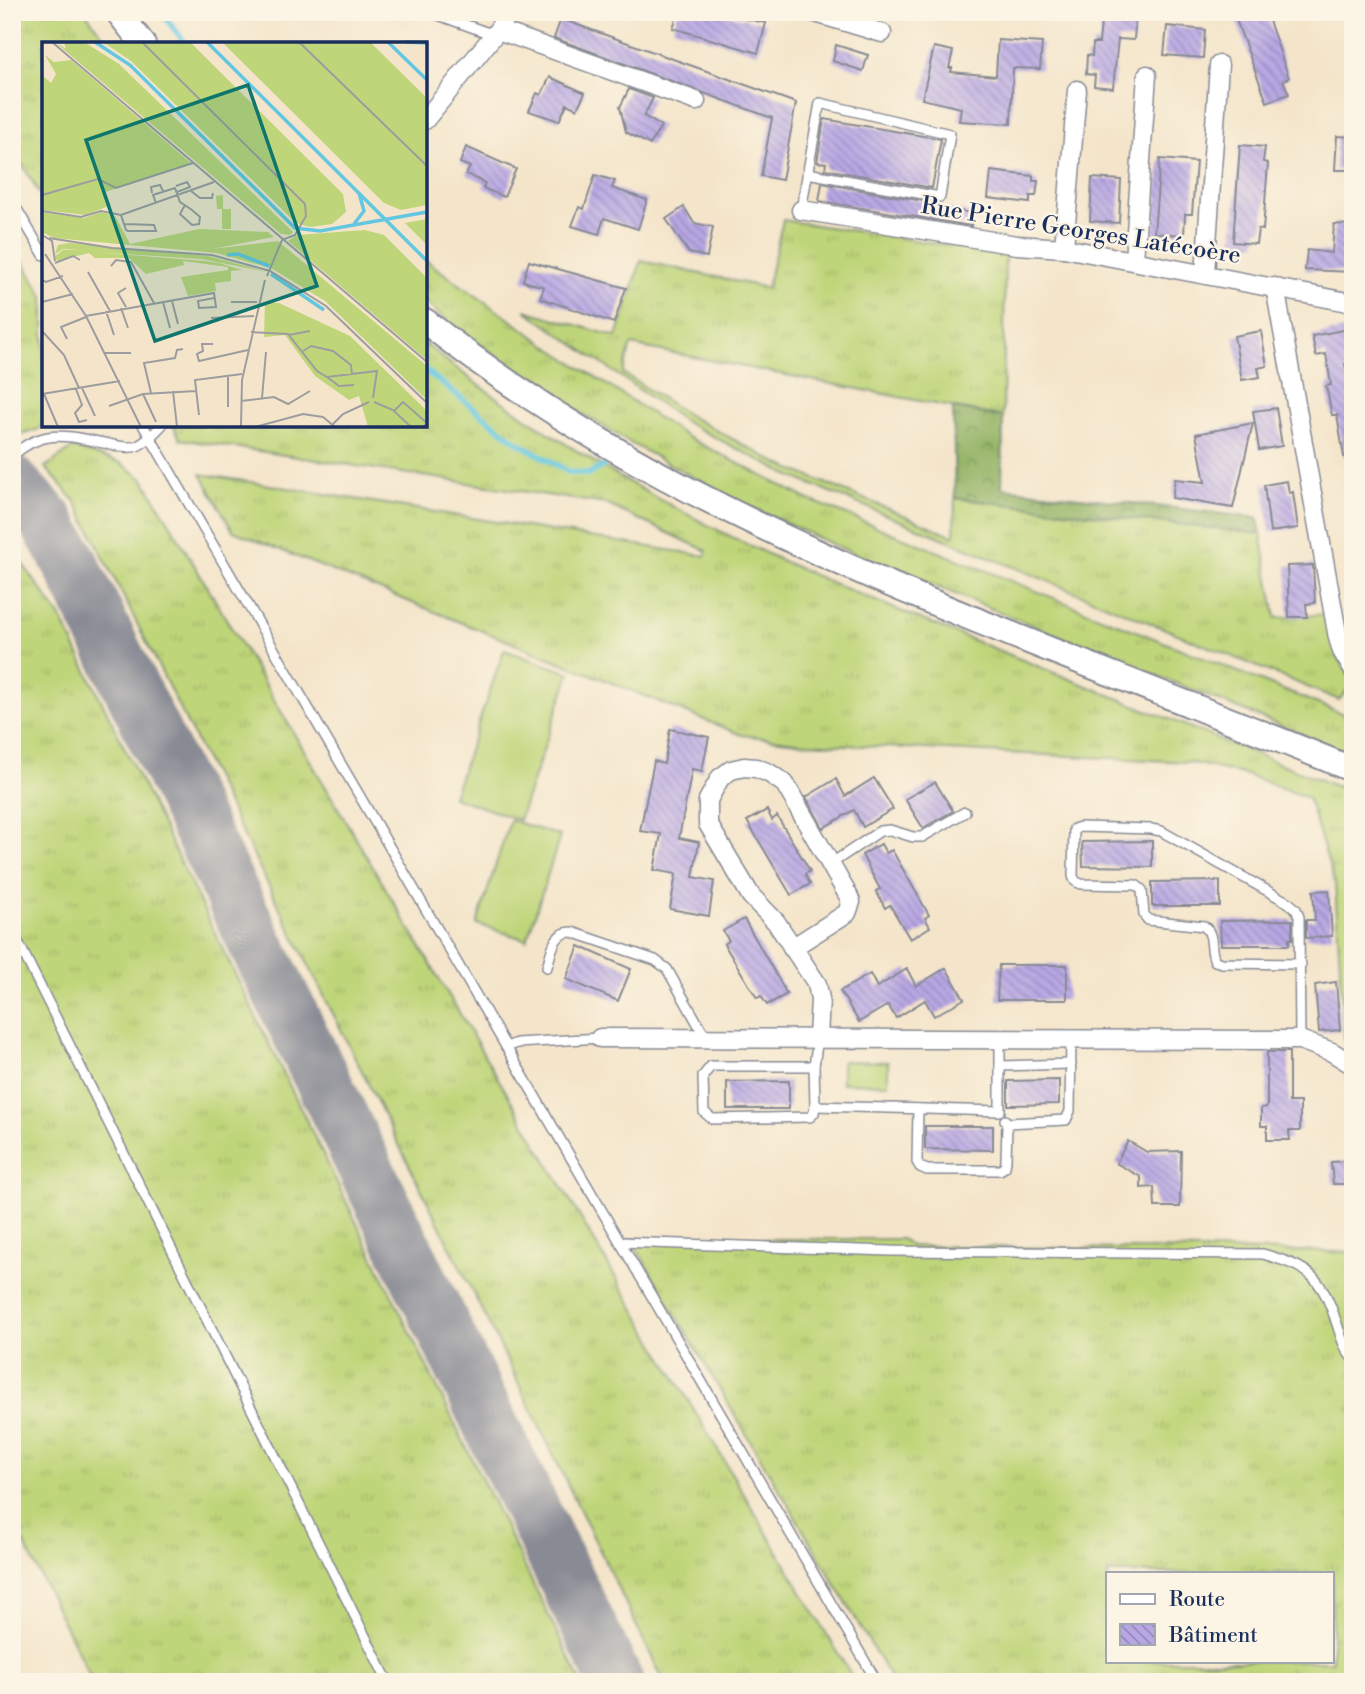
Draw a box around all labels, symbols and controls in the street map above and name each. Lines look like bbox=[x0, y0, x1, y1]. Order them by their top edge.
inset map bbox=[42, 42, 427, 427]
street label: Rue Pierre Georges Latécoère bbox=[919, 191, 1243, 271]
legend bbox=[1106, 1572, 1334, 1662]
text: Route bbox=[1169, 1587, 1225, 1613]
text: Bâtiment bbox=[1168, 1623, 1258, 1649]

